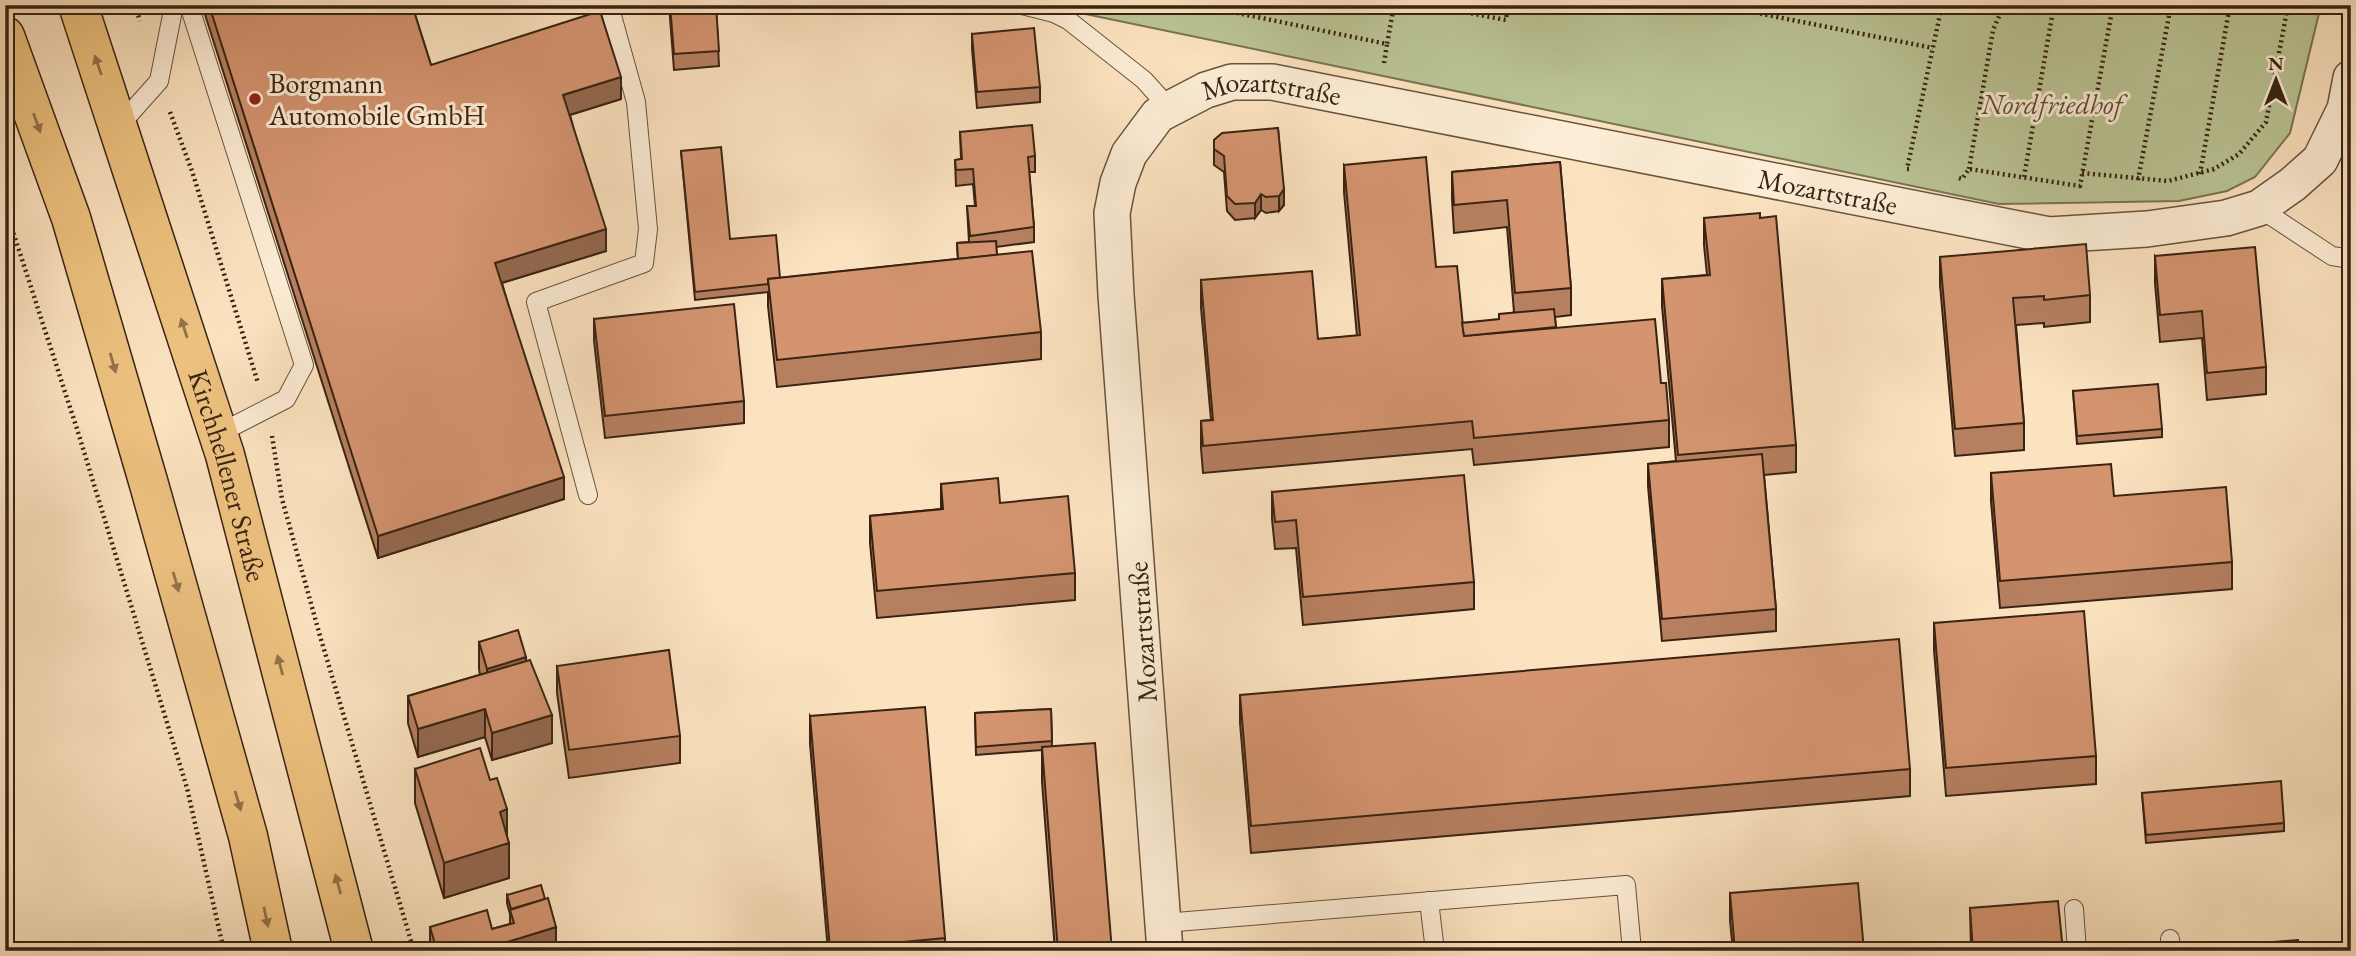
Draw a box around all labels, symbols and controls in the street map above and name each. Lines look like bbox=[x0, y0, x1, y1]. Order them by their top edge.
north arrow bbox=[2240, 46, 2310, 116]
text: N bbox=[2268, 51, 2284, 76]
one-way arrow bbox=[92, 55, 103, 76]
street label: Mozartstraße bbox=[1197, 64, 1345, 113]
place label: Borgmann Automobile GmbH bbox=[268, 65, 485, 133]
park label: Nordfriedhof bbox=[1980, 86, 2129, 122]
marker: Borgmann Automobile GmbH bbox=[247, 91, 263, 107]
one-way arrow bbox=[31, 113, 42, 134]
street label: Mozartstraße bbox=[1755, 160, 1901, 223]
one-way arrow bbox=[178, 317, 189, 338]
one-way arrow bbox=[109, 353, 119, 374]
street label: Kirchhellener Straße bbox=[180, 365, 275, 586]
street label: Mozartstraße bbox=[1119, 560, 1165, 704]
one-way arrow bbox=[172, 571, 182, 592]
one-way arrow bbox=[274, 653, 285, 675]
one-way arrow bbox=[233, 790, 244, 812]
one-way arrow bbox=[332, 873, 343, 895]
one-way arrow bbox=[260, 906, 271, 928]

